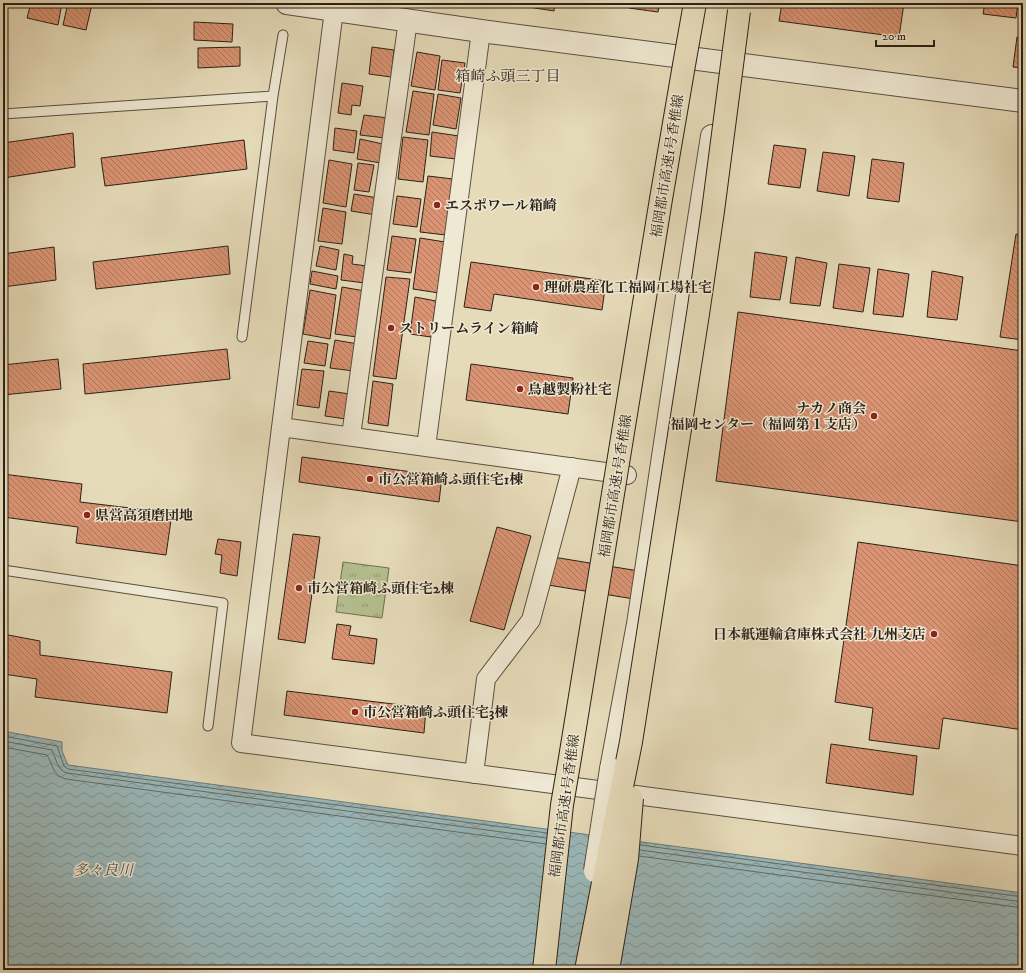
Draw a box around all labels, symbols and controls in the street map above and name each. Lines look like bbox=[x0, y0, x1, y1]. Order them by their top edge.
scale bar bbox=[876, 22, 934, 48]
text: 20 m bbox=[882, 29, 906, 44]
district label: 箱崎ふ頭三丁目 bbox=[455, 67, 561, 86]
street label: 福岡都市高速1号香椎線 bbox=[648, 93, 688, 239]
place label: エスポワール箱崎 bbox=[445, 197, 557, 215]
marker: エスポワール箱崎 bbox=[432, 200, 442, 210]
place label: 理研農産化工福岡工場社宅 bbox=[544, 279, 712, 297]
marker: 理研農産化工福岡工場社宅 bbox=[531, 282, 541, 292]
place label: ストリームライン箱崎 bbox=[399, 320, 539, 338]
marker: ストリームライン箱崎 bbox=[386, 323, 396, 333]
place label: 鳥越製粉社宅 bbox=[528, 381, 612, 399]
marker: 鳥越製粉社宅 bbox=[515, 384, 525, 394]
place label: ナカノ商会 福岡センター（福岡第１支店） bbox=[671, 400, 866, 434]
marker: ナカノ商会 福岡センター（福岡第１支店） bbox=[869, 411, 879, 421]
street label: 福岡都市高速1号香椎線 bbox=[596, 413, 636, 559]
place label: 市公営箱崎ふ頭住宅1棟 bbox=[378, 471, 523, 489]
marker: 市公営箱崎ふ頭住宅1棟 bbox=[365, 474, 375, 484]
place label: 県営高須磨団地 bbox=[95, 507, 193, 525]
marker: 県営高須磨団地 bbox=[82, 510, 92, 520]
place label: 市公営箱崎ふ頭住宅2棟 bbox=[307, 580, 454, 598]
marker: 市公営箱崎ふ頭住宅2棟 bbox=[294, 583, 304, 593]
place label: 日本紙運輸倉庫株式会社 九州支店 bbox=[713, 626, 926, 644]
marker: 日本紙運輸倉庫株式会社 九州支店 bbox=[929, 629, 939, 639]
place label: 市公営箱崎ふ頭住宅3棟 bbox=[363, 704, 508, 722]
marker: 市公営箱崎ふ頭住宅3棟 bbox=[350, 707, 360, 717]
street label: 福岡都市高速1号香椎線 bbox=[546, 733, 584, 879]
water label: 多々良川 bbox=[73, 861, 135, 880]

